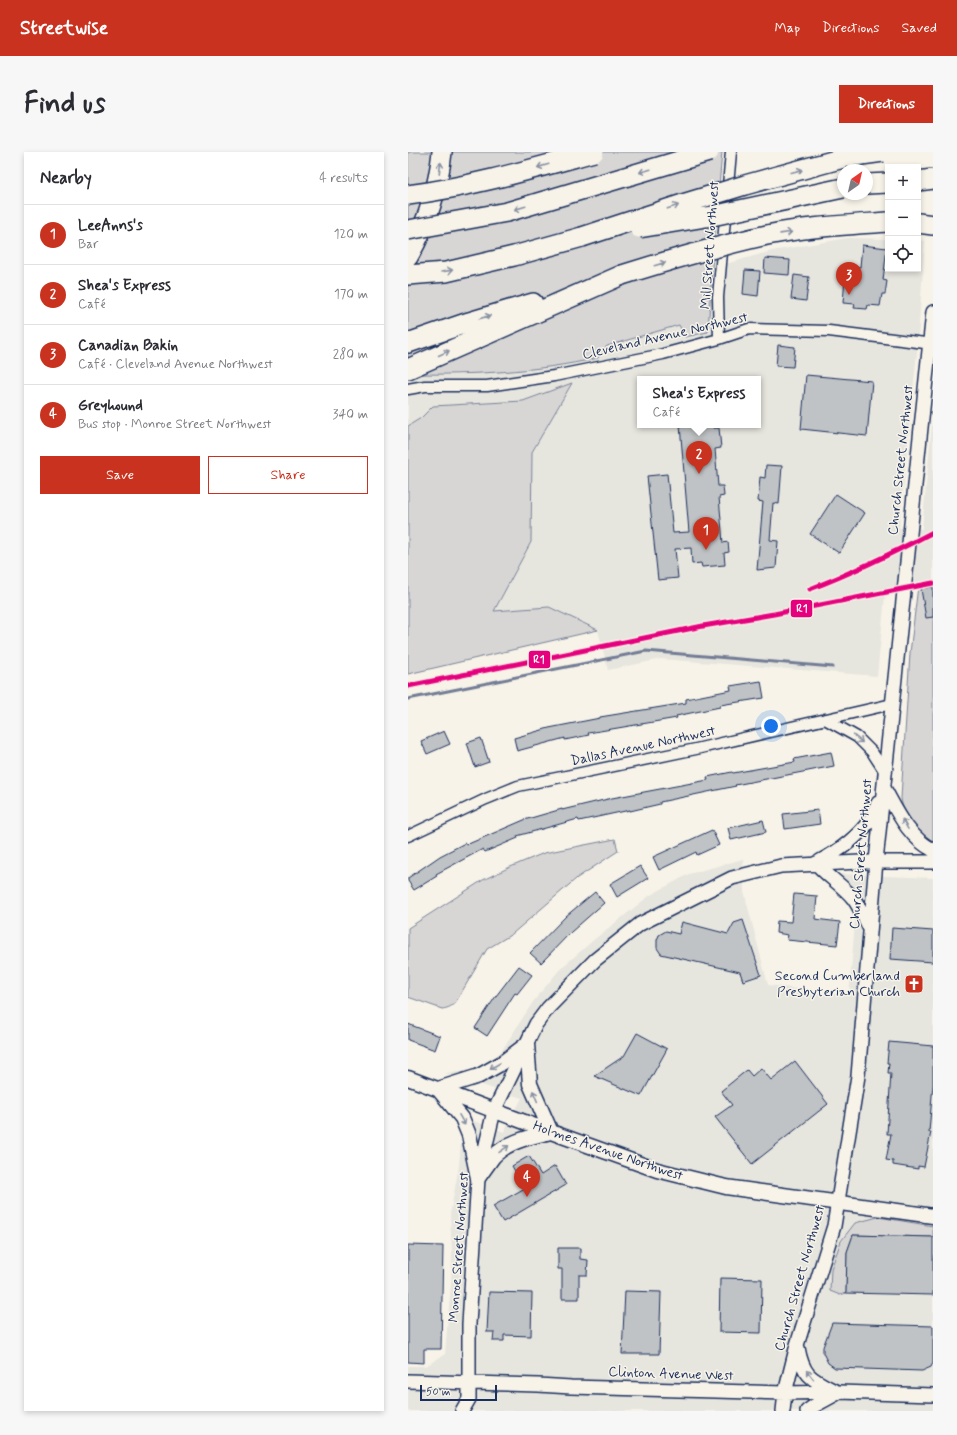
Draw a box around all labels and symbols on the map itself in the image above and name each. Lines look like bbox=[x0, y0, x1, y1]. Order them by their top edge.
one-way arrow bbox=[436, 162, 444, 175]
one-way arrow bbox=[536, 163, 549, 170]
north arrow bbox=[837, 164, 873, 200]
one-way arrow bbox=[791, 167, 804, 174]
one-way arrow bbox=[638, 168, 651, 175]
street label: Mill Street Northwest bbox=[697, 180, 723, 310]
one-way arrow bbox=[666, 203, 679, 210]
one-way arrow bbox=[514, 205, 527, 212]
one-way arrow bbox=[779, 229, 792, 237]
one-way arrow bbox=[653, 260, 666, 267]
pin: 3 bbox=[836, 262, 862, 295]
one-way arrow bbox=[440, 267, 453, 275]
street label: Cleveland Avenue Northwest bbox=[581, 308, 750, 364]
one-way arrow bbox=[478, 313, 491, 320]
one-way arrow bbox=[437, 349, 449, 356]
street label: Church Street Northwest bbox=[884, 384, 918, 536]
pin: 2 bbox=[686, 441, 712, 474]
pin: 1 bbox=[693, 517, 719, 550]
line badge: R1 bbox=[790, 599, 813, 618]
text: R1 bbox=[796, 602, 808, 616]
line badge: R1 bbox=[528, 650, 551, 669]
text: R1 bbox=[533, 653, 545, 667]
your location bbox=[761, 716, 781, 736]
street label: Dallas Avenue Northwest bbox=[569, 722, 717, 770]
one-way arrow bbox=[853, 735, 863, 744]
street label: Church Street Northwest bbox=[845, 778, 877, 930]
one-way arrow bbox=[900, 818, 908, 830]
place label: Second Cumberland Presbyterian Church bbox=[775, 967, 900, 1001]
church icon: Second Cumberland Presbyterian Church bbox=[903, 973, 925, 995]
one-way arrow bbox=[490, 1063, 502, 1071]
one-way arrow bbox=[531, 1091, 539, 1103]
one-way arrow bbox=[459, 1114, 466, 1126]
street label: Holmes Avenue Northwest bbox=[530, 1117, 686, 1185]
one-way arrow bbox=[498, 1145, 509, 1153]
pin: 4 bbox=[514, 1164, 540, 1197]
street label: Monroe Street Northwest bbox=[445, 1171, 473, 1323]
street label: Church Street Northwest bbox=[771, 1203, 830, 1353]
street label: Clinton Avenue West bbox=[608, 1363, 734, 1385]
one-way arrow bbox=[806, 1370, 814, 1381]
scale bar bbox=[420, 1383, 497, 1402]

